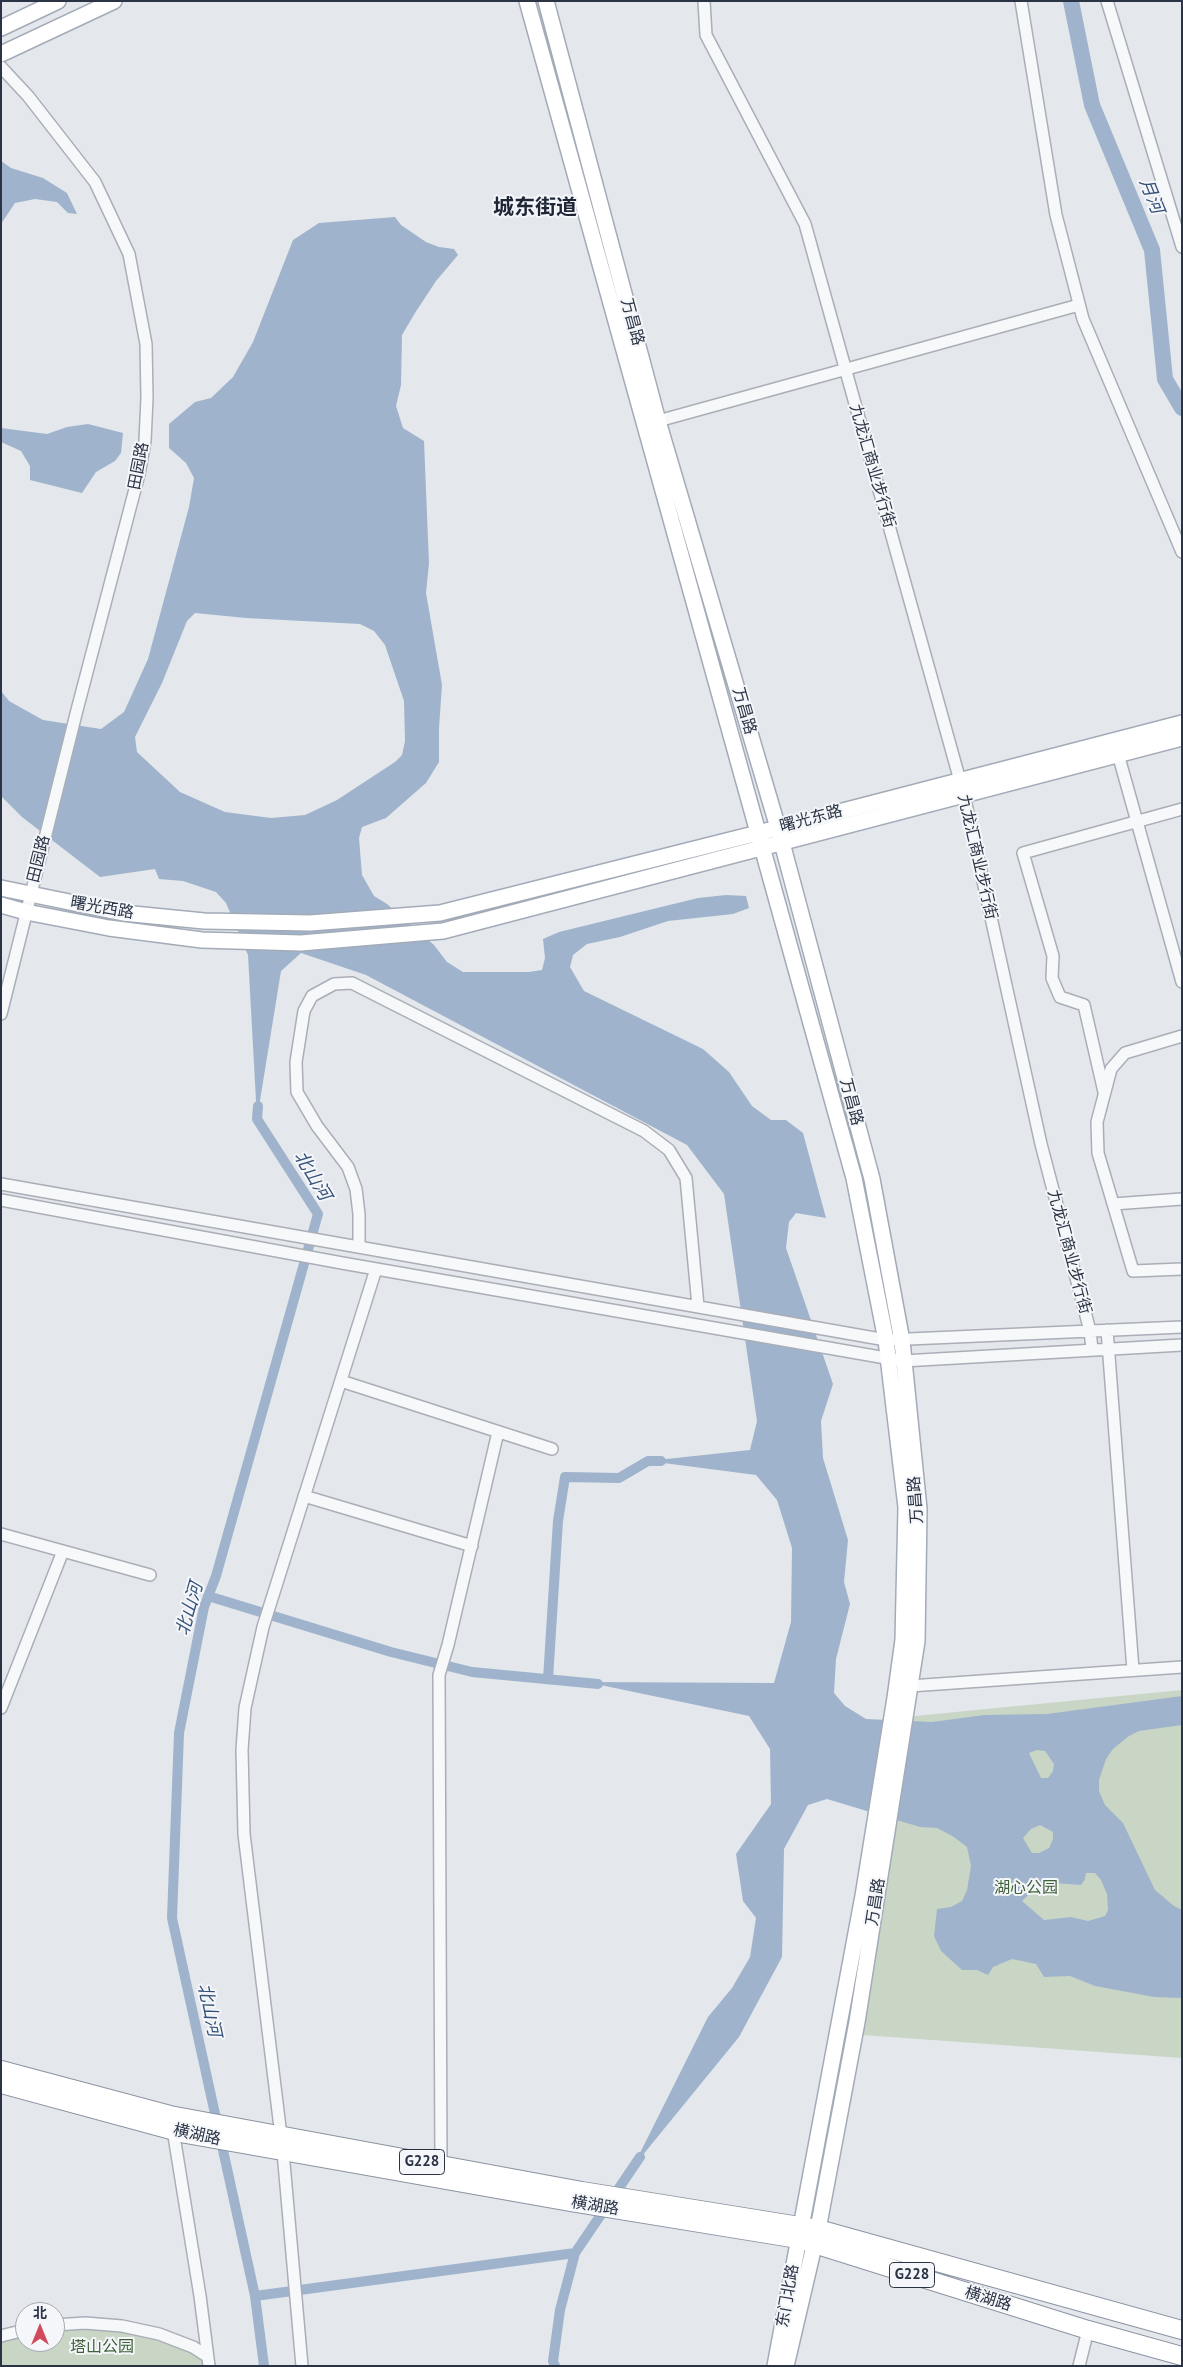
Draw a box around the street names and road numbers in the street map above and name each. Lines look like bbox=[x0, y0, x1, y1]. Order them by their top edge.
street label: 万昌路 bbox=[617, 296, 647, 348]
street label: 九龙汇商业步行街 bbox=[845, 402, 899, 530]
street label: 田园路 bbox=[125, 441, 153, 491]
street label: 万昌路 bbox=[728, 685, 760, 737]
street label: 九龙汇商业步行街 bbox=[953, 792, 1001, 922]
street label: 曙光东路 bbox=[778, 801, 844, 837]
street label: 田园路 bbox=[24, 833, 54, 885]
street label: 曙光西路 bbox=[69, 893, 135, 923]
street label: 万昌路 bbox=[836, 1076, 866, 1128]
street label: 九龙汇商业步行街 bbox=[1043, 1188, 1095, 1316]
street label: 万昌路 bbox=[905, 1475, 927, 1525]
street label: 万昌路 bbox=[863, 1877, 889, 1927]
street label: 横湖路 bbox=[172, 2121, 222, 2149]
road number: G228 bbox=[400, 2150, 444, 2174]
street label: 横湖路 bbox=[570, 2193, 620, 2219]
road number: G228 bbox=[890, 2262, 934, 2288]
street label: 东门北路 bbox=[773, 2263, 803, 2329]
street label: 横湖路 bbox=[962, 2283, 1014, 2315]

